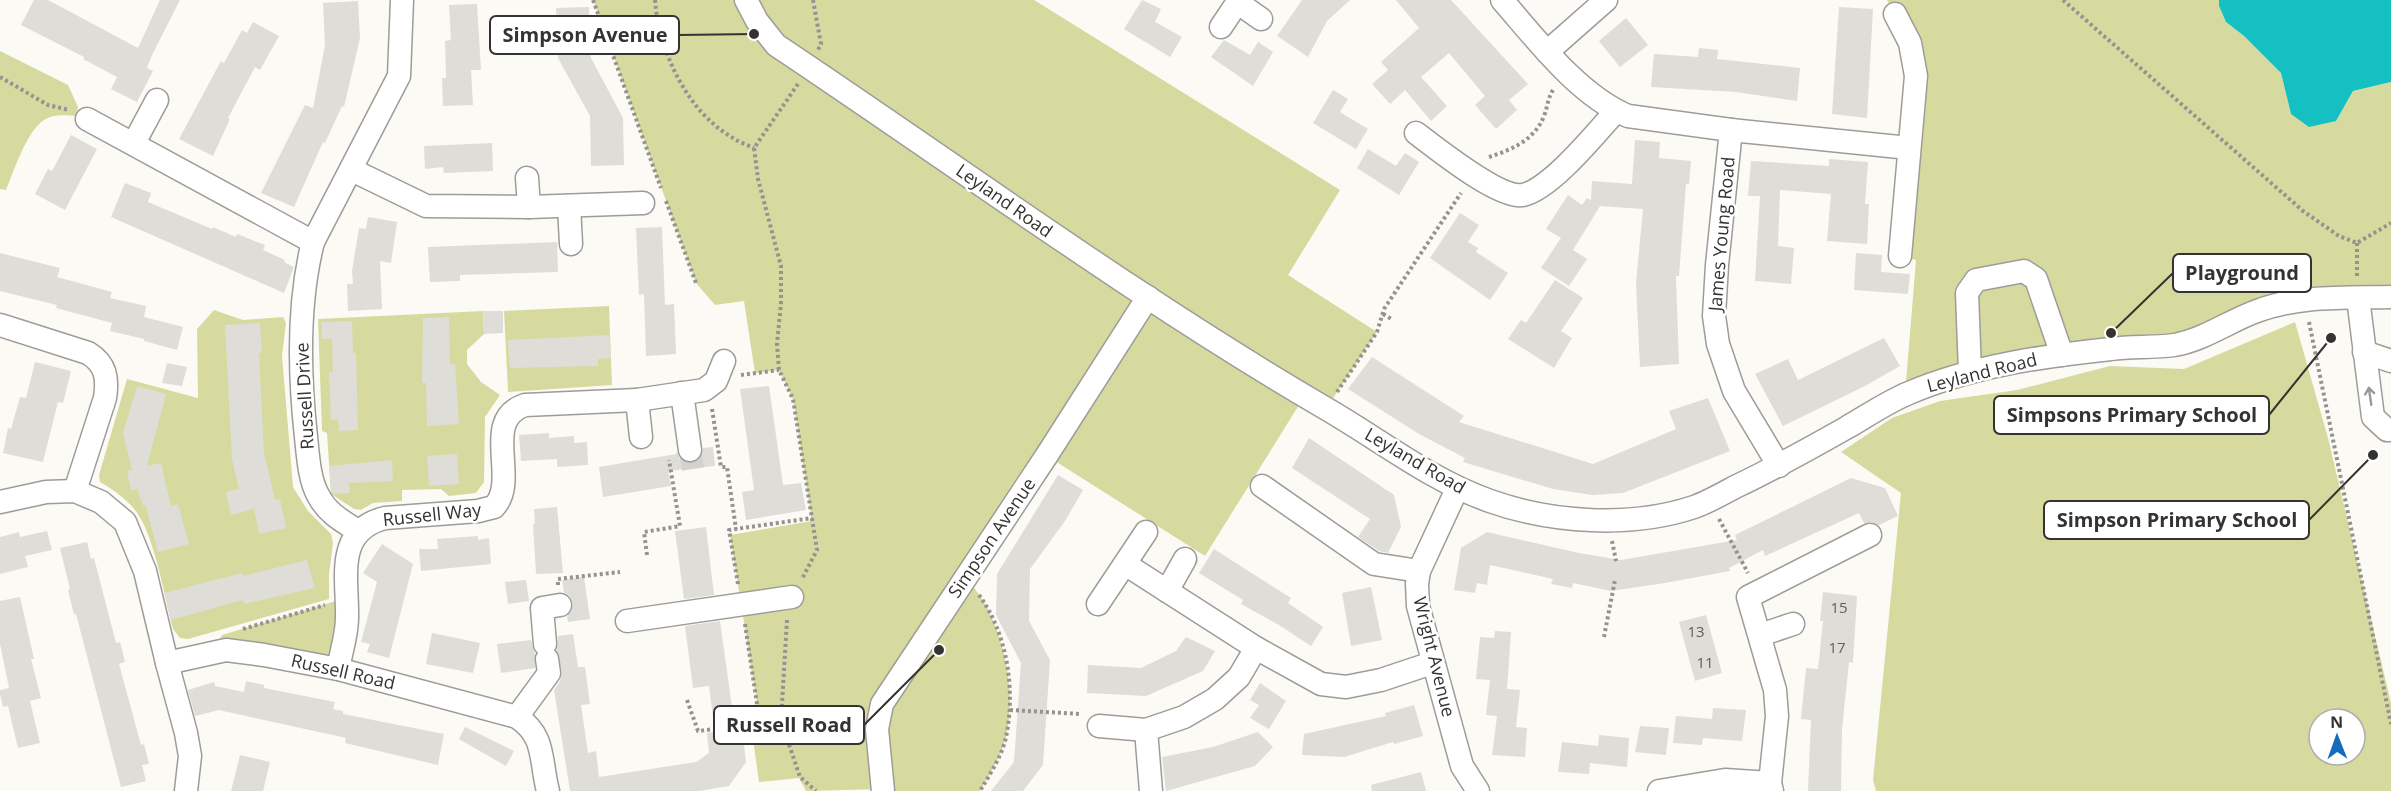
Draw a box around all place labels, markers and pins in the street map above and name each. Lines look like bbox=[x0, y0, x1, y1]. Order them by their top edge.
callout: Simpson Avenue bbox=[490, 16, 679, 54]
callout: Playground bbox=[2173, 254, 2311, 292]
callout: Simpsons Primary School bbox=[1994, 396, 2269, 434]
callout: Simpson Primary School bbox=[2044, 501, 2309, 539]
callout: Russell Road bbox=[714, 706, 864, 744]

